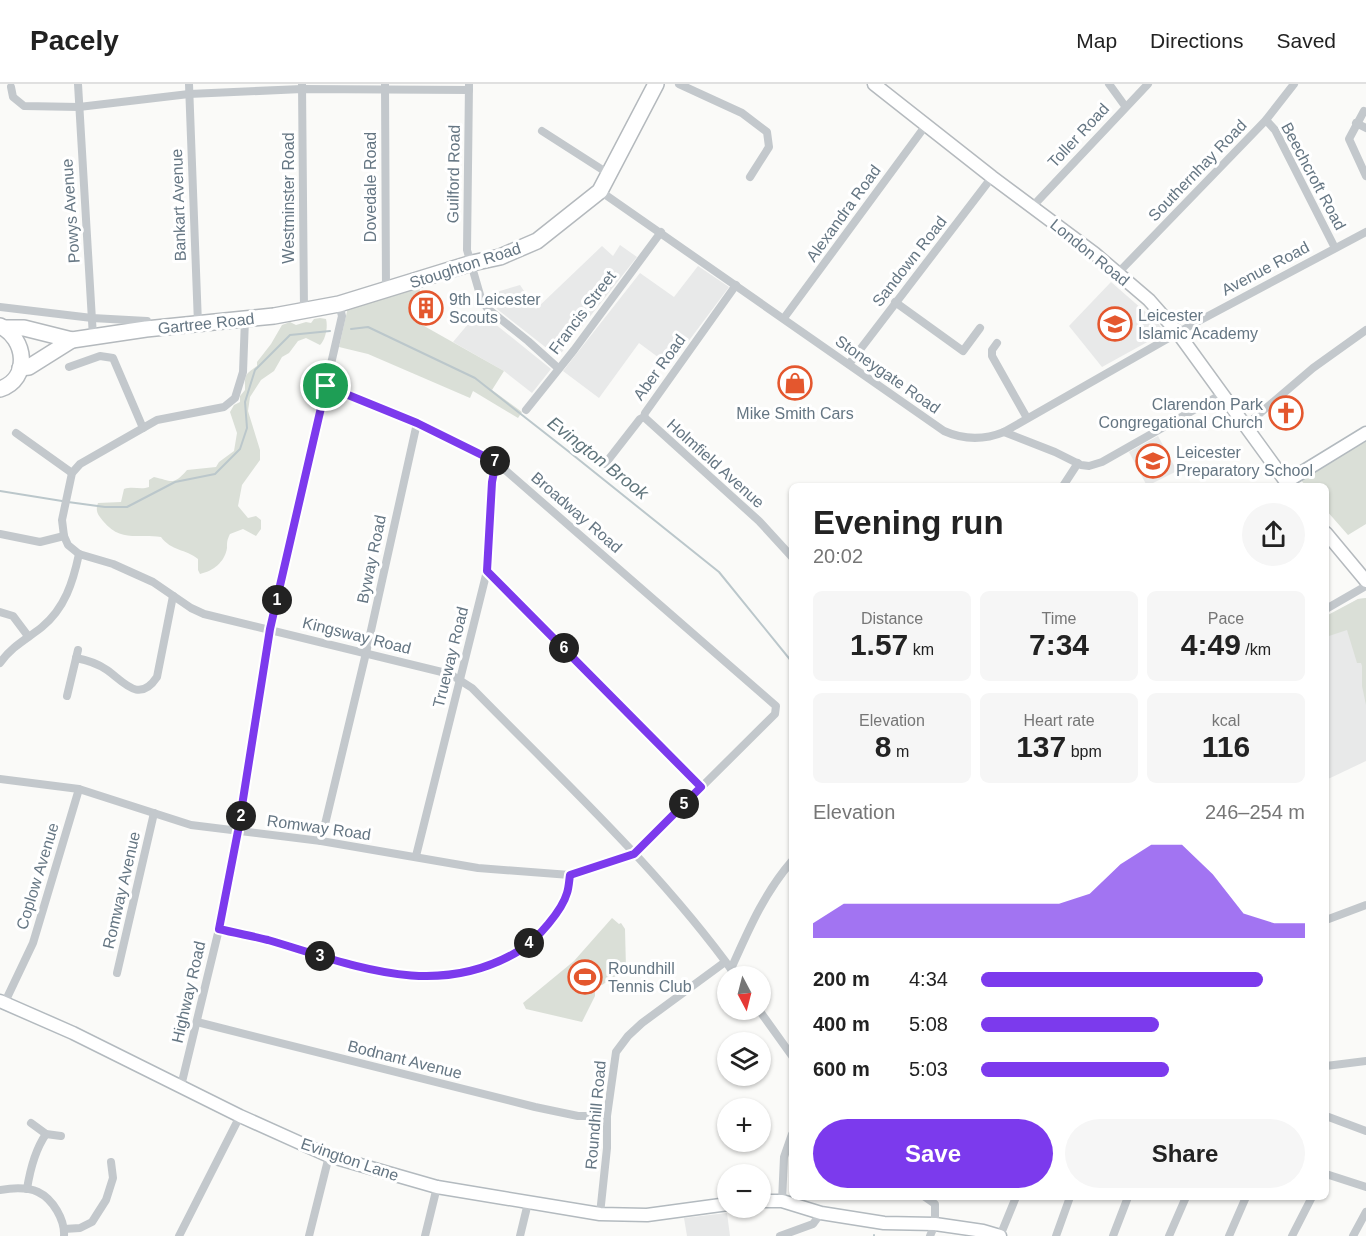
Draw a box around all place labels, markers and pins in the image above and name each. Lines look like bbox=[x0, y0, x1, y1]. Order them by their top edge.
building icon: 9th Leicester Scouts bbox=[408, 290, 444, 326]
place label: 9th Leicester Scouts bbox=[449, 291, 541, 326]
school or university icon: Leicester Islamic Academy bbox=[1097, 306, 1133, 342]
place label: Leicester Islamic Academy bbox=[1138, 307, 1258, 342]
pin bbox=[300, 360, 351, 411]
shop icon: Mike Smith Cars bbox=[777, 365, 813, 401]
church icon: Clarendon Park Congregational Church bbox=[1268, 395, 1304, 431]
place label: Clarendon Park Congregational Church bbox=[1098, 396, 1264, 431]
place label: Mike Smith Cars bbox=[736, 405, 854, 422]
school or university icon: Leicester Preparatory School bbox=[1135, 443, 1171, 479]
place label: Leicester Preparatory School bbox=[1176, 444, 1313, 479]
pin: 7 bbox=[480, 446, 510, 476]
pin: 1 bbox=[262, 585, 292, 615]
pin: 6 bbox=[549, 633, 579, 663]
pin: 5 bbox=[669, 789, 699, 819]
pin: 2 bbox=[226, 801, 256, 831]
pin: 4 bbox=[514, 928, 544, 958]
pin: 3 bbox=[305, 941, 335, 971]
sports icon: Roundhill Tennis Club bbox=[567, 959, 603, 995]
place label: Roundhill Tennis Club bbox=[608, 960, 692, 995]

